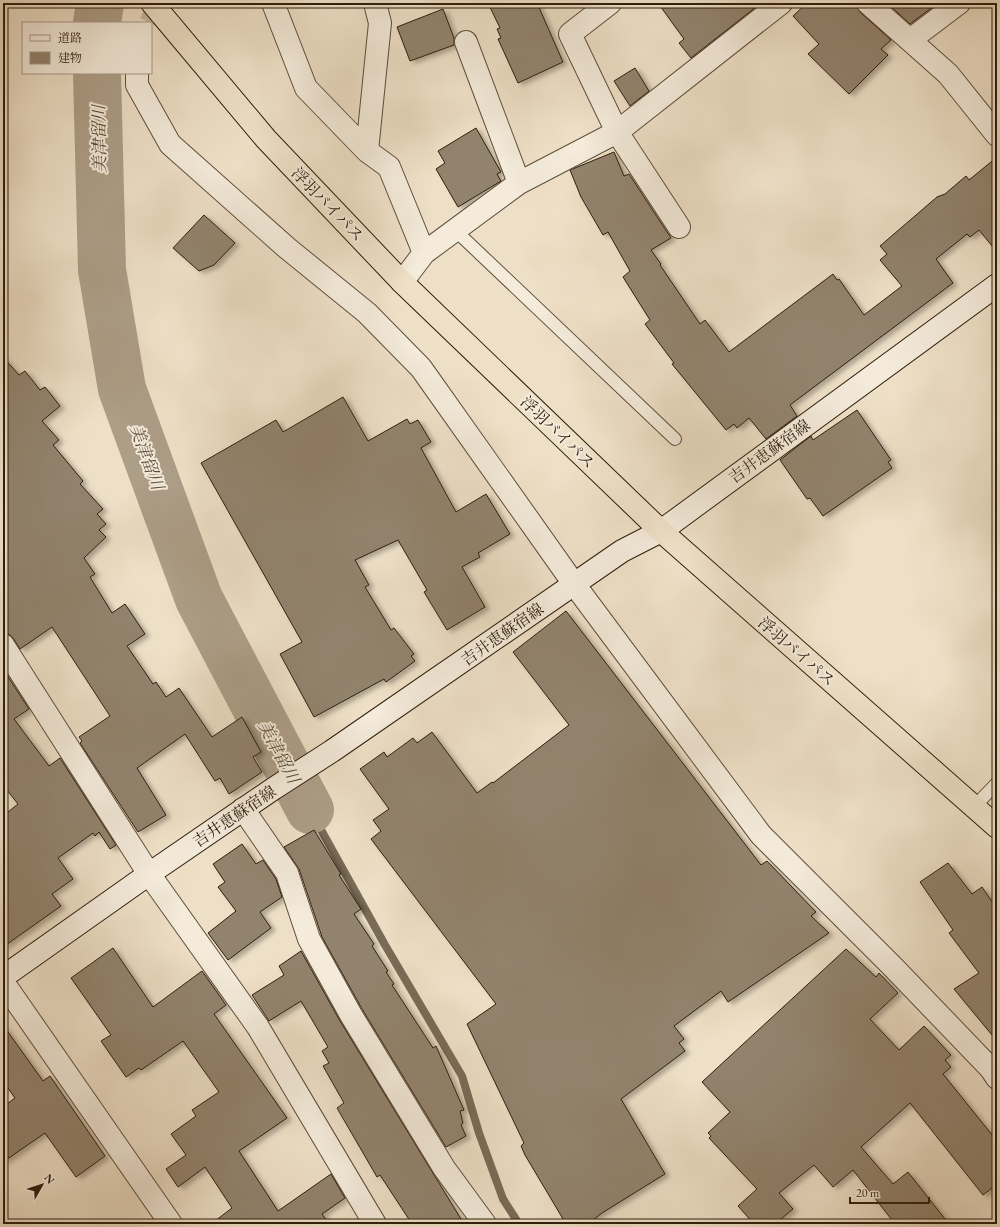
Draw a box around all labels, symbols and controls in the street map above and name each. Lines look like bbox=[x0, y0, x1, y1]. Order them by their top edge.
legend bbox=[22, 22, 152, 74]
text: 道路 bbox=[58, 30, 82, 46]
text: 建物 bbox=[58, 50, 82, 66]
water label: 美津留川 bbox=[87, 103, 111, 173]
street label: 浮羽バイパス bbox=[287, 163, 368, 246]
street label: 浮羽バイパス bbox=[516, 392, 599, 473]
street label: 吉井恵蘇宿線 bbox=[724, 415, 814, 488]
water label: 美津留川 bbox=[125, 421, 170, 495]
street label: 吉井恵蘇宿線 bbox=[457, 598, 548, 671]
street label: 浮羽バイパス bbox=[754, 612, 840, 691]
water label: 美津留川 bbox=[253, 717, 306, 789]
street label: 吉井恵蘇宿線 bbox=[189, 781, 280, 852]
north arrow bbox=[22, 1165, 62, 1205]
text: N bbox=[42, 1171, 58, 1187]
scale bar bbox=[850, 1179, 929, 1205]
text: 20 m bbox=[856, 1185, 880, 1201]

